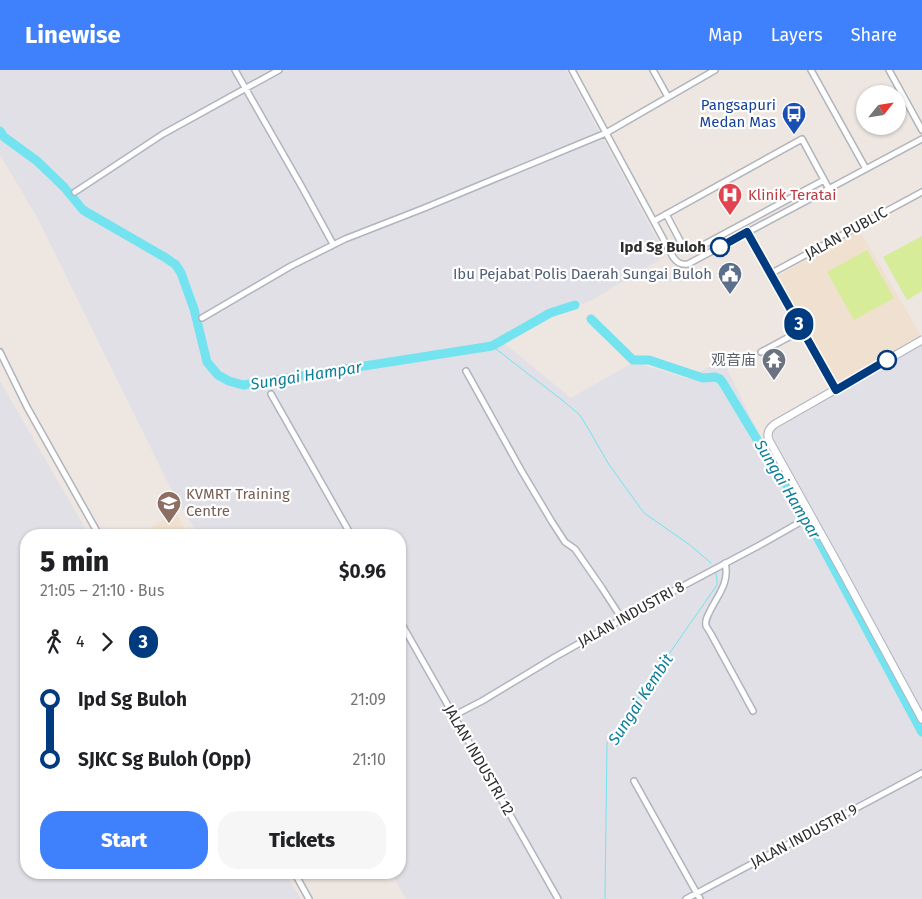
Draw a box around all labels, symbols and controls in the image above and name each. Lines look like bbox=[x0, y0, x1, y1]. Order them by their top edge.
text: Linewise bbox=[25, 21, 121, 49]
text: Map bbox=[708, 24, 743, 46]
text: Layers bbox=[771, 24, 823, 46]
text: Share bbox=[851, 24, 897, 46]
north arrow bbox=[856, 85, 906, 135]
map controls bbox=[856, 85, 906, 135]
place label: Pangsapuri Medan Mas bbox=[700, 96, 776, 131]
bus stop icon: Pangsapuri Medan Mas bbox=[781, 101, 807, 135]
hospital icon: Klinik Teratai bbox=[717, 182, 743, 216]
place label: Klinik Teratai bbox=[748, 186, 836, 204]
street label: JALAN PUBLIC bbox=[802, 203, 891, 263]
marker: Ipd Sg Buloh bbox=[710, 237, 730, 257]
place label: Ipd Sg Buloh bbox=[620, 238, 706, 256]
public building icon: Ibu Pejabat Polis Daerah Sungai Buloh bbox=[717, 261, 743, 295]
place label: Ibu Pejabat Polis Daerah Sungai Buloh bbox=[453, 265, 712, 283]
line badge: 3 bbox=[783, 308, 815, 340]
text: 3 bbox=[794, 313, 804, 335]
temple icon: 观音庙 bbox=[761, 347, 787, 381]
unlabelled marker bbox=[877, 350, 897, 370]
place label: 观音庙 bbox=[711, 351, 756, 369]
water label: Sungai Hampar bbox=[248, 357, 364, 394]
water label: Sungai Hampar bbox=[750, 435, 825, 543]
place label: KVMRT Training Centre bbox=[186, 485, 290, 520]
school or university icon: KVMRT Training Centre bbox=[156, 490, 182, 524]
text: 5 min bbox=[40, 545, 109, 578]
text: $0.96 bbox=[339, 560, 386, 583]
street label: JALAN INDUSTRI 8 bbox=[575, 577, 687, 651]
text: 21:05 – 21:10 · Bus bbox=[40, 581, 164, 600]
icon: walk bbox=[40, 628, 68, 656]
icon: forward bbox=[93, 628, 121, 656]
text: 3 bbox=[139, 631, 148, 653]
text: 4 bbox=[76, 632, 85, 651]
water label: Sungai Kembit bbox=[603, 650, 677, 749]
text: Ipd Sg Buloh bbox=[78, 688, 187, 711]
text: 21:09 bbox=[351, 690, 386, 709]
street label: JALAN INDUSTRI 12 bbox=[440, 702, 518, 818]
text: SJKC Sg Buloh (Opp) bbox=[78, 748, 251, 771]
text: 21:10 bbox=[352, 750, 386, 769]
street label: JALAN INDUSTRI 9 bbox=[747, 800, 861, 872]
button: Start bbox=[40, 811, 208, 869]
button: Tickets bbox=[218, 811, 386, 869]

